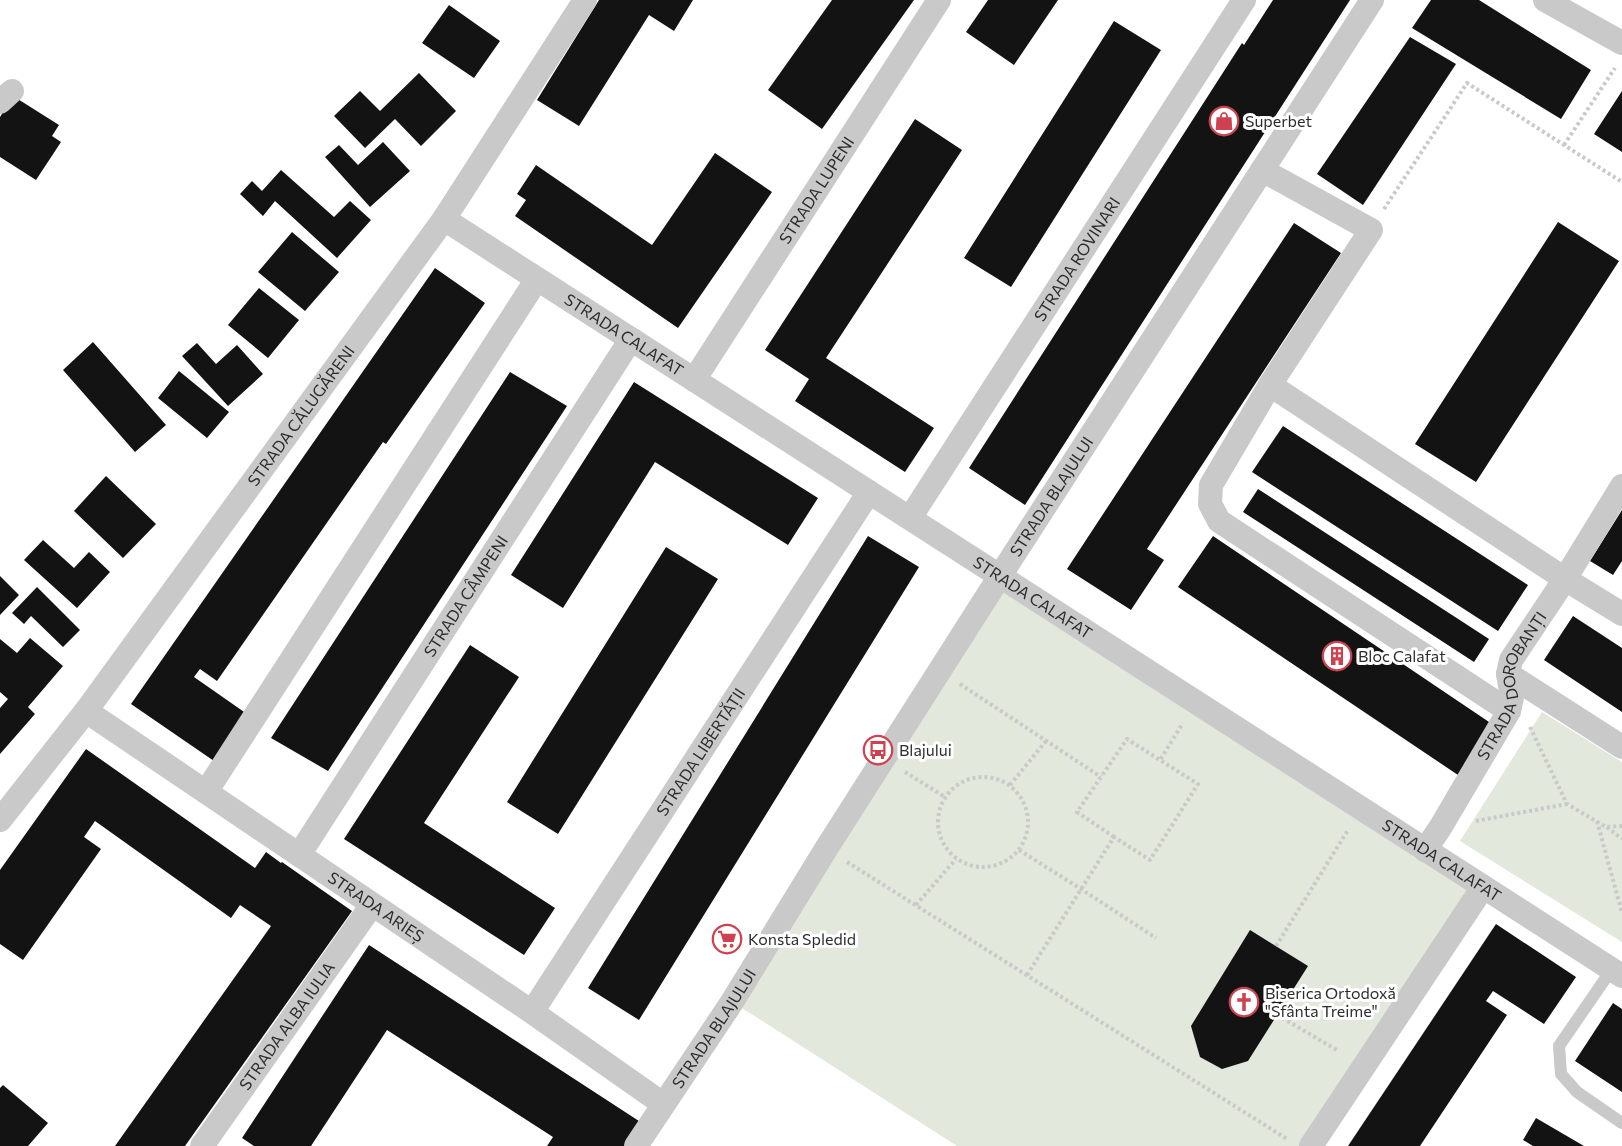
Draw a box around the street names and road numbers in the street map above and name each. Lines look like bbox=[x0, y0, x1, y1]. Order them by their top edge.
street label: STRADA LUPENI bbox=[775, 133, 857, 247]
street label: STRADA ROVINARI bbox=[1030, 193, 1123, 324]
street label: STRADA CALAFAT bbox=[561, 289, 687, 379]
street label: STRADA CĂLUGĂRENI bbox=[243, 342, 358, 489]
street label: STRADA BLAJULUI bbox=[1005, 433, 1097, 560]
street label: STRADA CÂMPENI bbox=[419, 532, 511, 660]
street label: STRADA CALAFAT bbox=[970, 552, 1096, 642]
street label: STRADA DOROBANȚI bbox=[1472, 608, 1550, 763]
street label: STRADA LIBERTĂȚII bbox=[652, 684, 748, 819]
street label: STRADA CALAFAT bbox=[1379, 815, 1505, 905]
street label: STRADA ARIEȘ bbox=[325, 867, 428, 947]
street label: STRADA ALBA IULIA bbox=[235, 958, 338, 1093]
street label: STRADA BLAJULUI bbox=[667, 965, 759, 1091]

